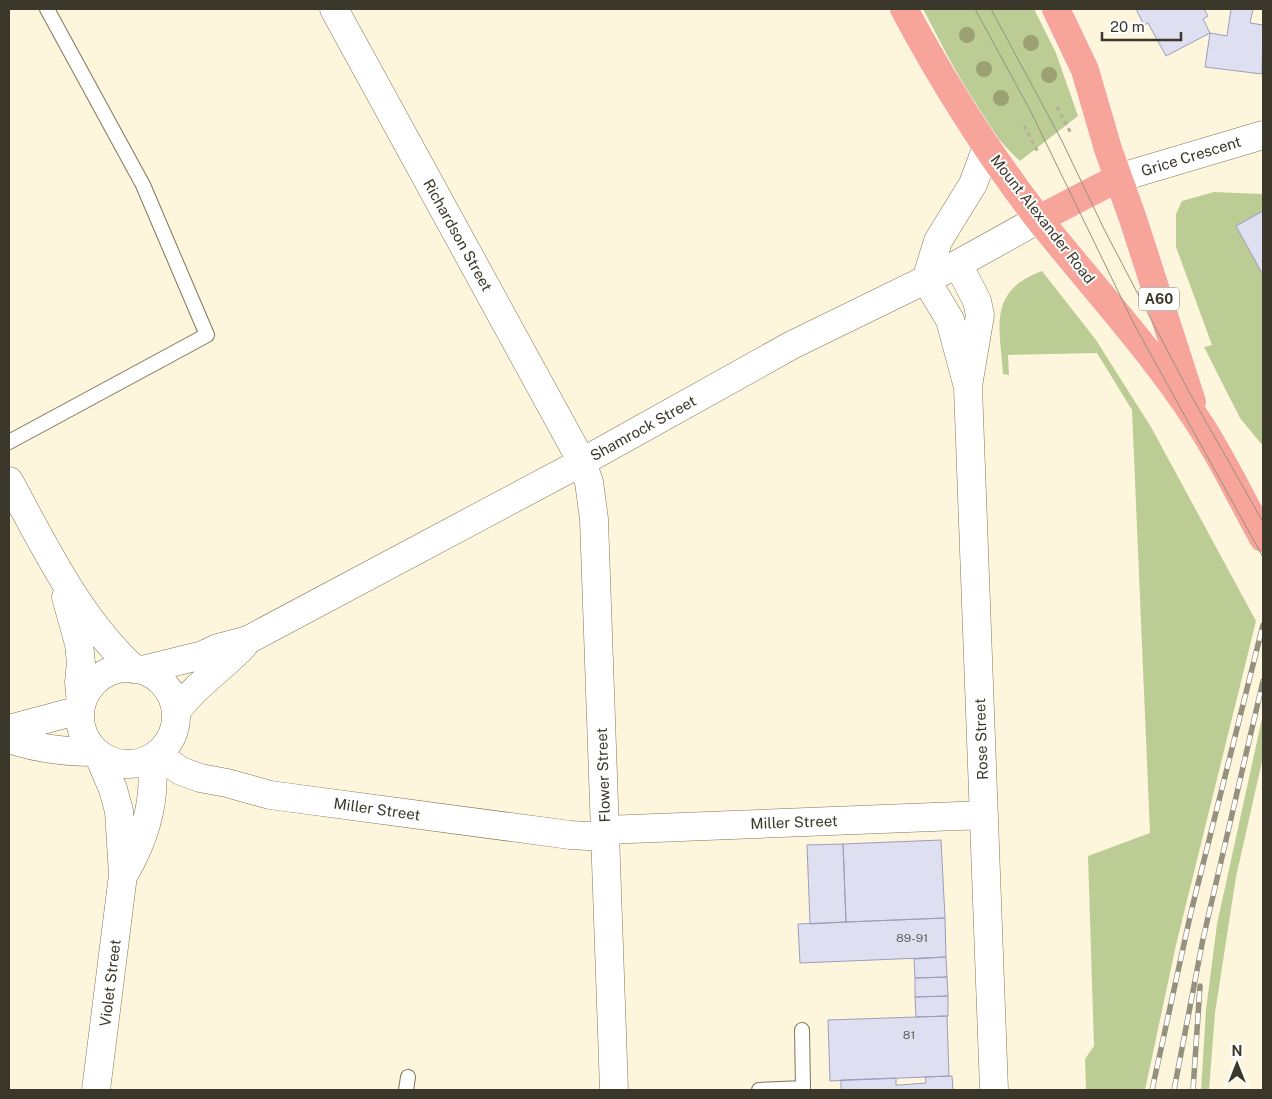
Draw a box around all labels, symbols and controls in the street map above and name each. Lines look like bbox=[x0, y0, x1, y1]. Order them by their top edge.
scale bar bbox=[1102, 10, 1181, 42]
text: 20 m bbox=[1110, 18, 1145, 35]
street label: Grice Crescent bbox=[1139, 133, 1243, 179]
street label: Mount Alexander Road bbox=[987, 151, 1099, 287]
street label: Richardson Street bbox=[420, 176, 496, 294]
road number: A60 bbox=[1139, 288, 1179, 310]
street label: Shamrock Street bbox=[587, 392, 699, 464]
street label: Rose Street bbox=[971, 698, 991, 780]
street label: Flower Street bbox=[593, 727, 613, 823]
street label: Miller Street bbox=[333, 795, 422, 824]
street label: Miller Street bbox=[750, 812, 838, 832]
house number: 89-91 bbox=[896, 931, 928, 945]
street label: Violet Street bbox=[96, 938, 124, 1028]
house number: 81 bbox=[903, 1028, 915, 1042]
north arrow bbox=[1212, 1039, 1262, 1089]
text: N bbox=[1232, 1043, 1242, 1059]

